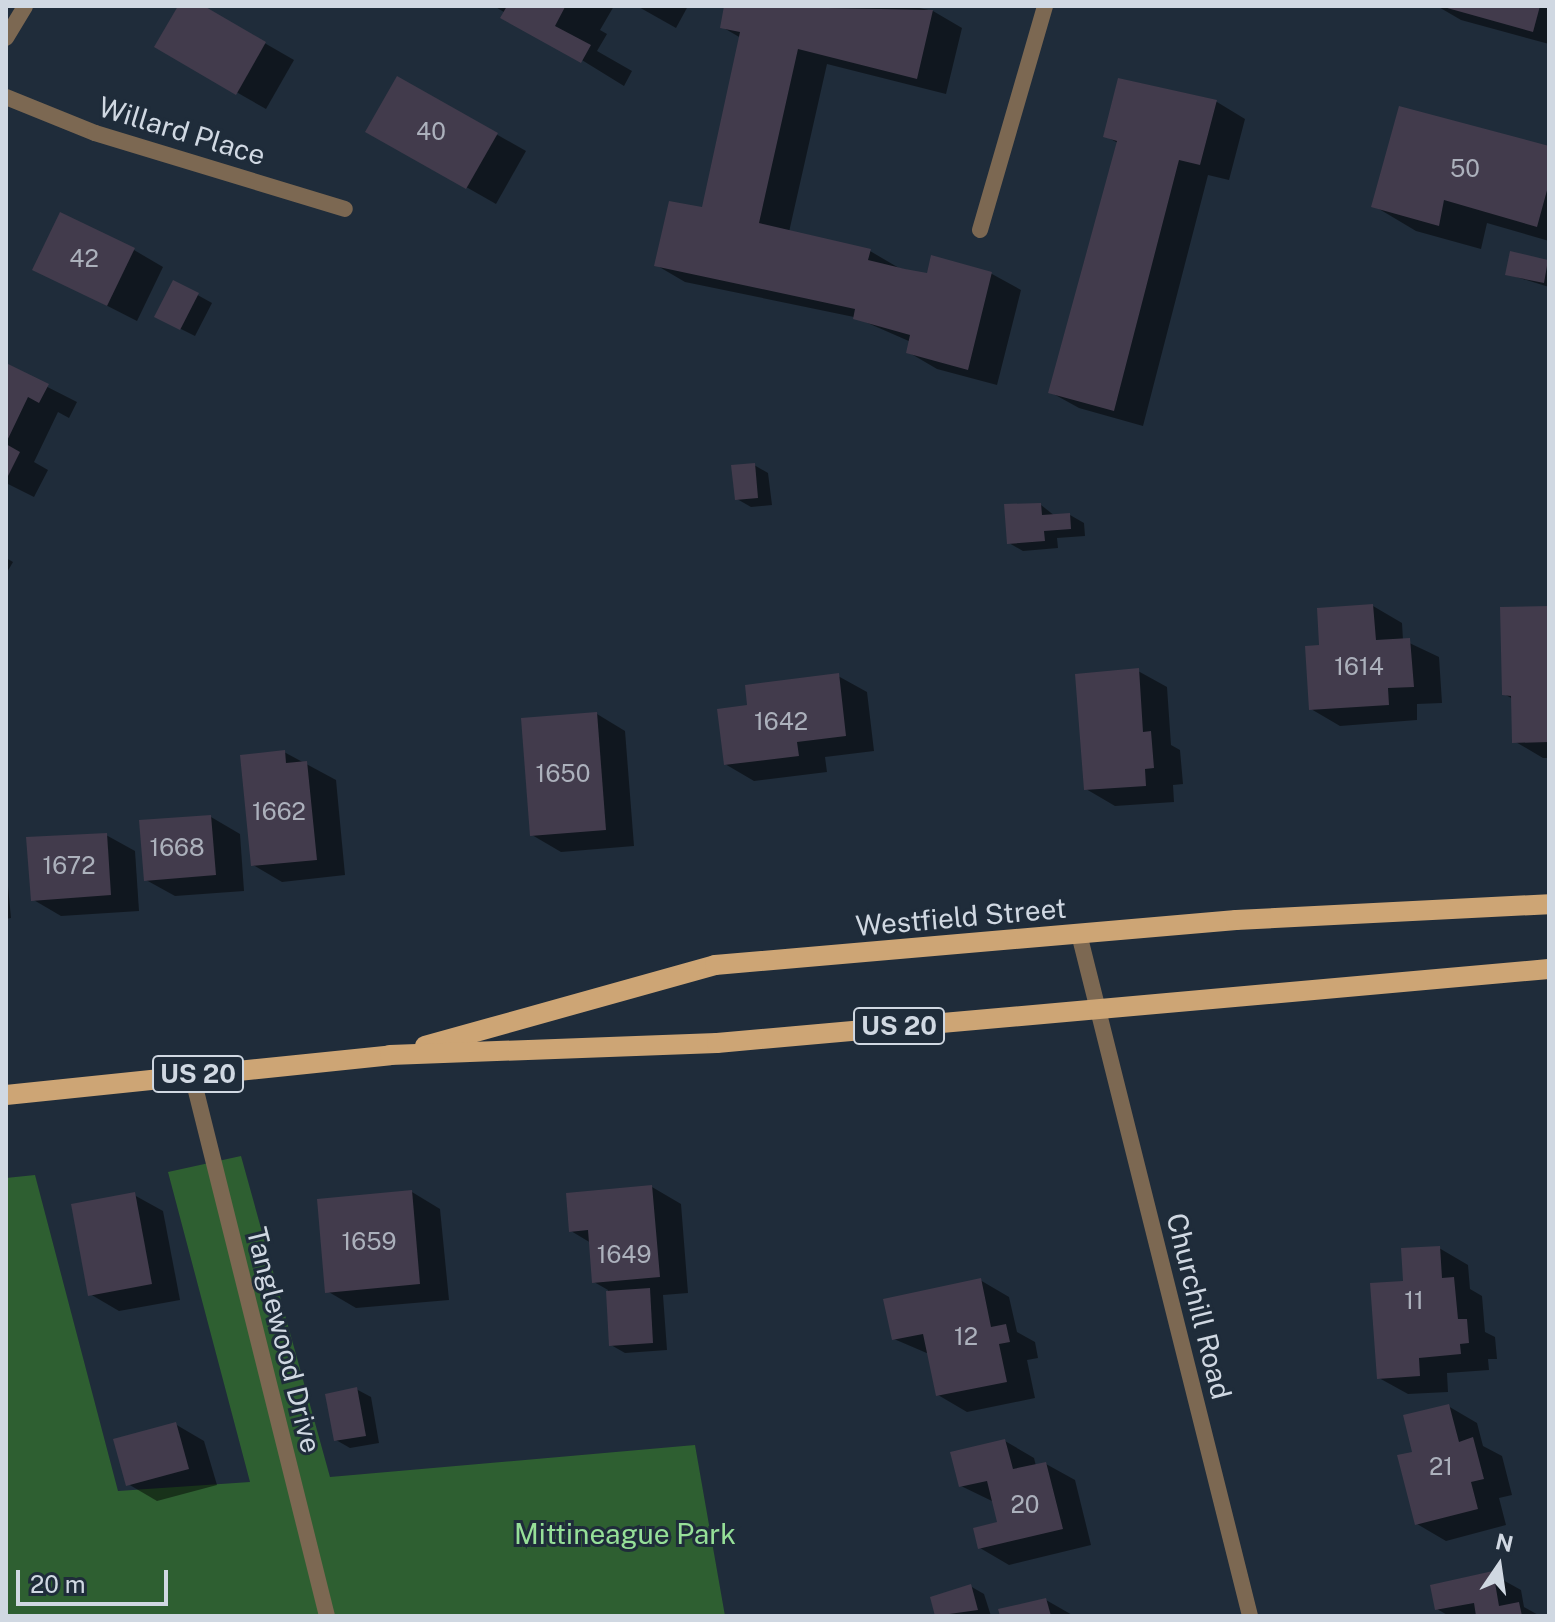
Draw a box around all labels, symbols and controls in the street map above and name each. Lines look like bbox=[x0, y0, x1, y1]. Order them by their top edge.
street label: Willard Place bbox=[95, 90, 269, 172]
house number: 40 bbox=[416, 118, 446, 146]
house number: 50 bbox=[1450, 155, 1480, 183]
house number: 42 bbox=[69, 245, 99, 273]
house number: 1614 bbox=[1334, 653, 1384, 681]
house number: 1642 bbox=[754, 708, 808, 736]
house number: 1650 bbox=[536, 760, 590, 788]
house number: 1662 bbox=[252, 798, 306, 826]
house number: 1668 bbox=[150, 834, 204, 862]
house number: 1672 bbox=[42, 852, 96, 880]
street label: Westfield Street bbox=[854, 891, 1068, 943]
road number: US 20 bbox=[853, 1004, 945, 1048]
road number: US 20 bbox=[152, 1052, 244, 1096]
street label: Churchill Road bbox=[1160, 1210, 1238, 1402]
street label: Tanglewood Drive bbox=[240, 1224, 328, 1456]
house number: 1659 bbox=[341, 1228, 397, 1256]
house number: 1649 bbox=[597, 1241, 651, 1269]
house number: 11 bbox=[1404, 1287, 1424, 1315]
house number: 12 bbox=[954, 1323, 978, 1351]
house number: 21 bbox=[1429, 1453, 1453, 1481]
house number: 20 bbox=[1011, 1491, 1039, 1519]
park label: Mittineague Park bbox=[514, 1517, 736, 1551]
north arrow bbox=[1459, 1526, 1539, 1606]
text: N bbox=[1493, 1528, 1516, 1557]
scale bar bbox=[20, 1554, 172, 1604]
text: 20 m bbox=[30, 1570, 86, 1598]

